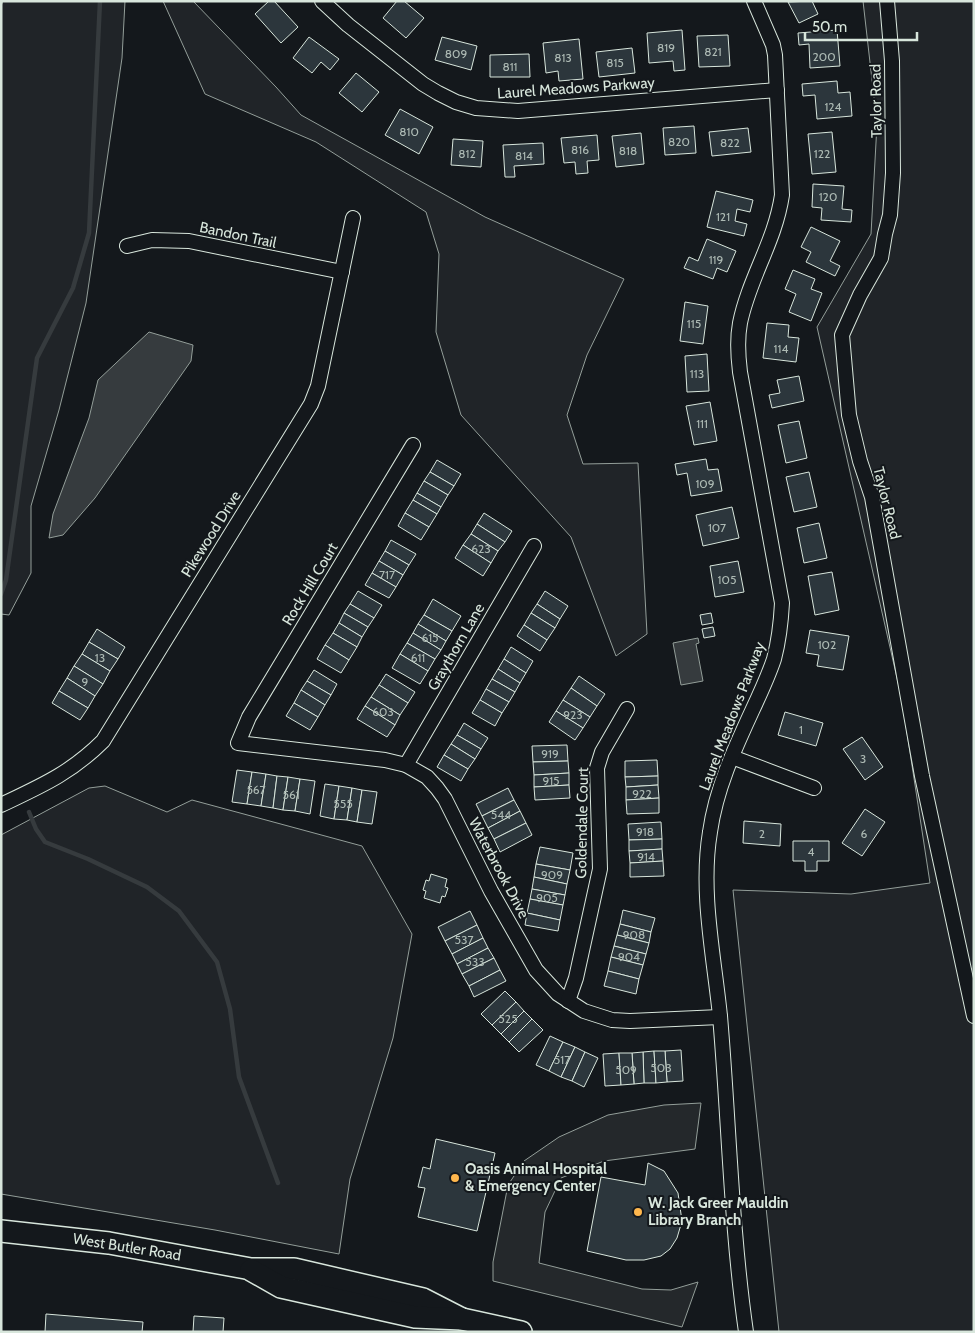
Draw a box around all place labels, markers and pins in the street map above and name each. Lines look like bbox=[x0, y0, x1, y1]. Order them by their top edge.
place label: Oasis Animal Hospital & Emergency Center bbox=[465, 1160, 607, 1195]
marker: Oasis Animal Hospital & Emergency Center bbox=[449, 1172, 461, 1184]
place label: W. Jack Greer Mauldin Library Branch bbox=[648, 1194, 789, 1229]
marker: W. Jack Greer Mauldin Library Branch bbox=[632, 1206, 644, 1218]

